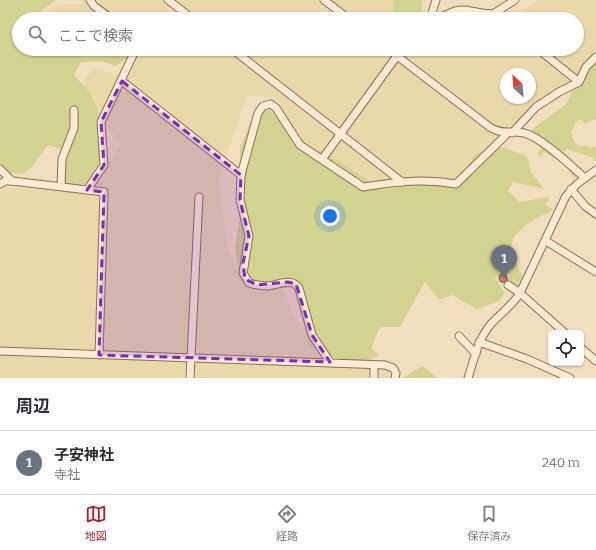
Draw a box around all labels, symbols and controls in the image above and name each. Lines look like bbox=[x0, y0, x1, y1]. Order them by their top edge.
search box bbox=[12, 12, 584, 56]
icon: search bbox=[26, 23, 48, 45]
text: ここで検索 bbox=[58, 27, 133, 45]
north arrow bbox=[500, 68, 536, 104]
your location bbox=[320, 206, 340, 226]
pin: 1 bbox=[491, 245, 517, 278]
map controls bbox=[548, 330, 584, 366]
button: locate bbox=[548, 330, 584, 366]
text: 周辺 bbox=[16, 396, 50, 417]
text: 子安神社 bbox=[54, 446, 114, 464]
text: 1 bbox=[26, 455, 32, 470]
text: 240 m bbox=[542, 455, 580, 470]
text: 寺社 bbox=[54, 467, 80, 482]
tab: 地図 bbox=[85, 503, 107, 543]
tab: 経路 bbox=[276, 503, 298, 543]
tab: 保存済み bbox=[467, 503, 511, 543]

